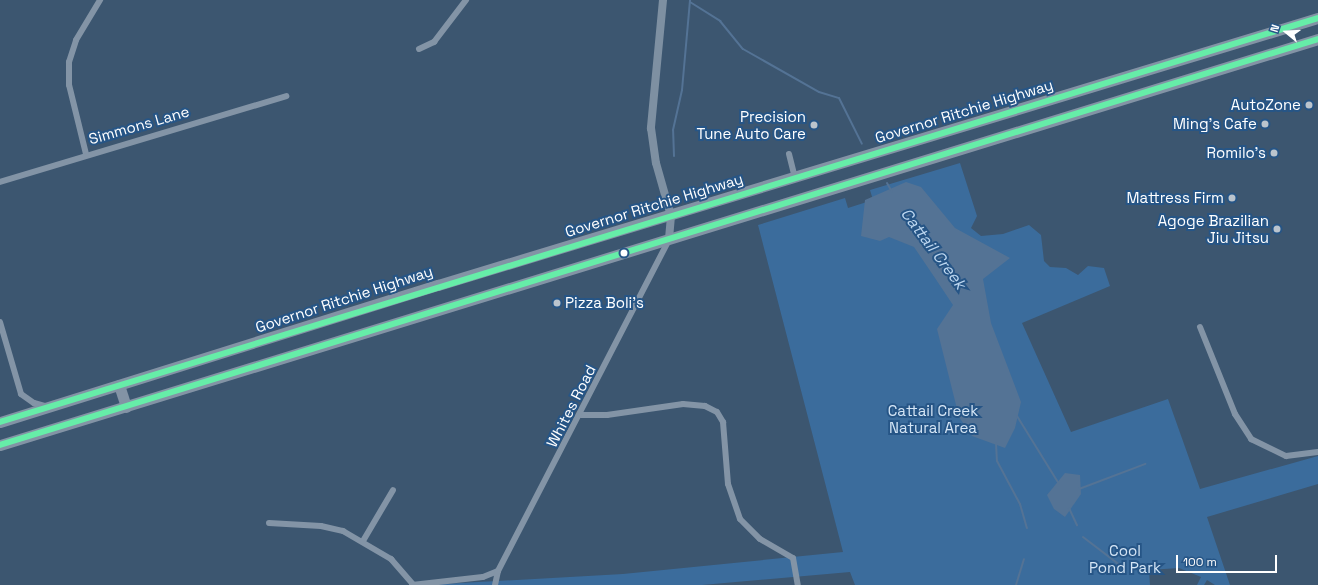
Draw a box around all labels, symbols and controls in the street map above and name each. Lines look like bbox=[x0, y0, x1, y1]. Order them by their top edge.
north arrow bbox=[1266, 12, 1306, 52]
text: N bbox=[1267, 23, 1282, 34]
street label: Governor Ritchie Highway bbox=[873, 75, 1055, 147]
place label: AutoZone bbox=[1231, 96, 1301, 114]
marker: AutoZone bbox=[1304, 100, 1314, 110]
street label: Simmons Lane bbox=[87, 102, 191, 148]
place label: Precision Tune Auto Care bbox=[696, 107, 806, 142]
place label: Ming's Cafe bbox=[1173, 115, 1257, 133]
marker: Ming's Cafe bbox=[1260, 119, 1270, 129]
marker: Precision Tune Auto Care bbox=[809, 120, 819, 130]
place label: Romilo's bbox=[1207, 144, 1266, 162]
marker: Romilo's bbox=[1269, 148, 1279, 158]
street label: Governor Ritchie Highway bbox=[563, 169, 745, 241]
place label: Mattress Firm bbox=[1126, 189, 1224, 207]
marker: Mattress Firm bbox=[1227, 193, 1237, 203]
water label: Cattail Creek bbox=[896, 205, 970, 293]
place label: Agoge Brazilian Jiu Jitsu bbox=[1158, 211, 1269, 246]
marker: Agoge Brazilian Jiu Jitsu bbox=[1272, 224, 1282, 234]
unlabelled marker bbox=[619, 248, 629, 258]
street label: Governor Ritchie Highway bbox=[253, 262, 435, 336]
place label: Pizza Boli's bbox=[565, 294, 644, 312]
marker: Pizza Boli's bbox=[552, 298, 562, 308]
street label: Whites Road bbox=[543, 362, 599, 450]
park label: Cattail Creek Natural Area bbox=[888, 401, 978, 436]
park label: Cool Pond Park bbox=[1089, 541, 1161, 576]
scale bar bbox=[1178, 547, 1279, 573]
text: 100 m bbox=[1183, 554, 1217, 570]

